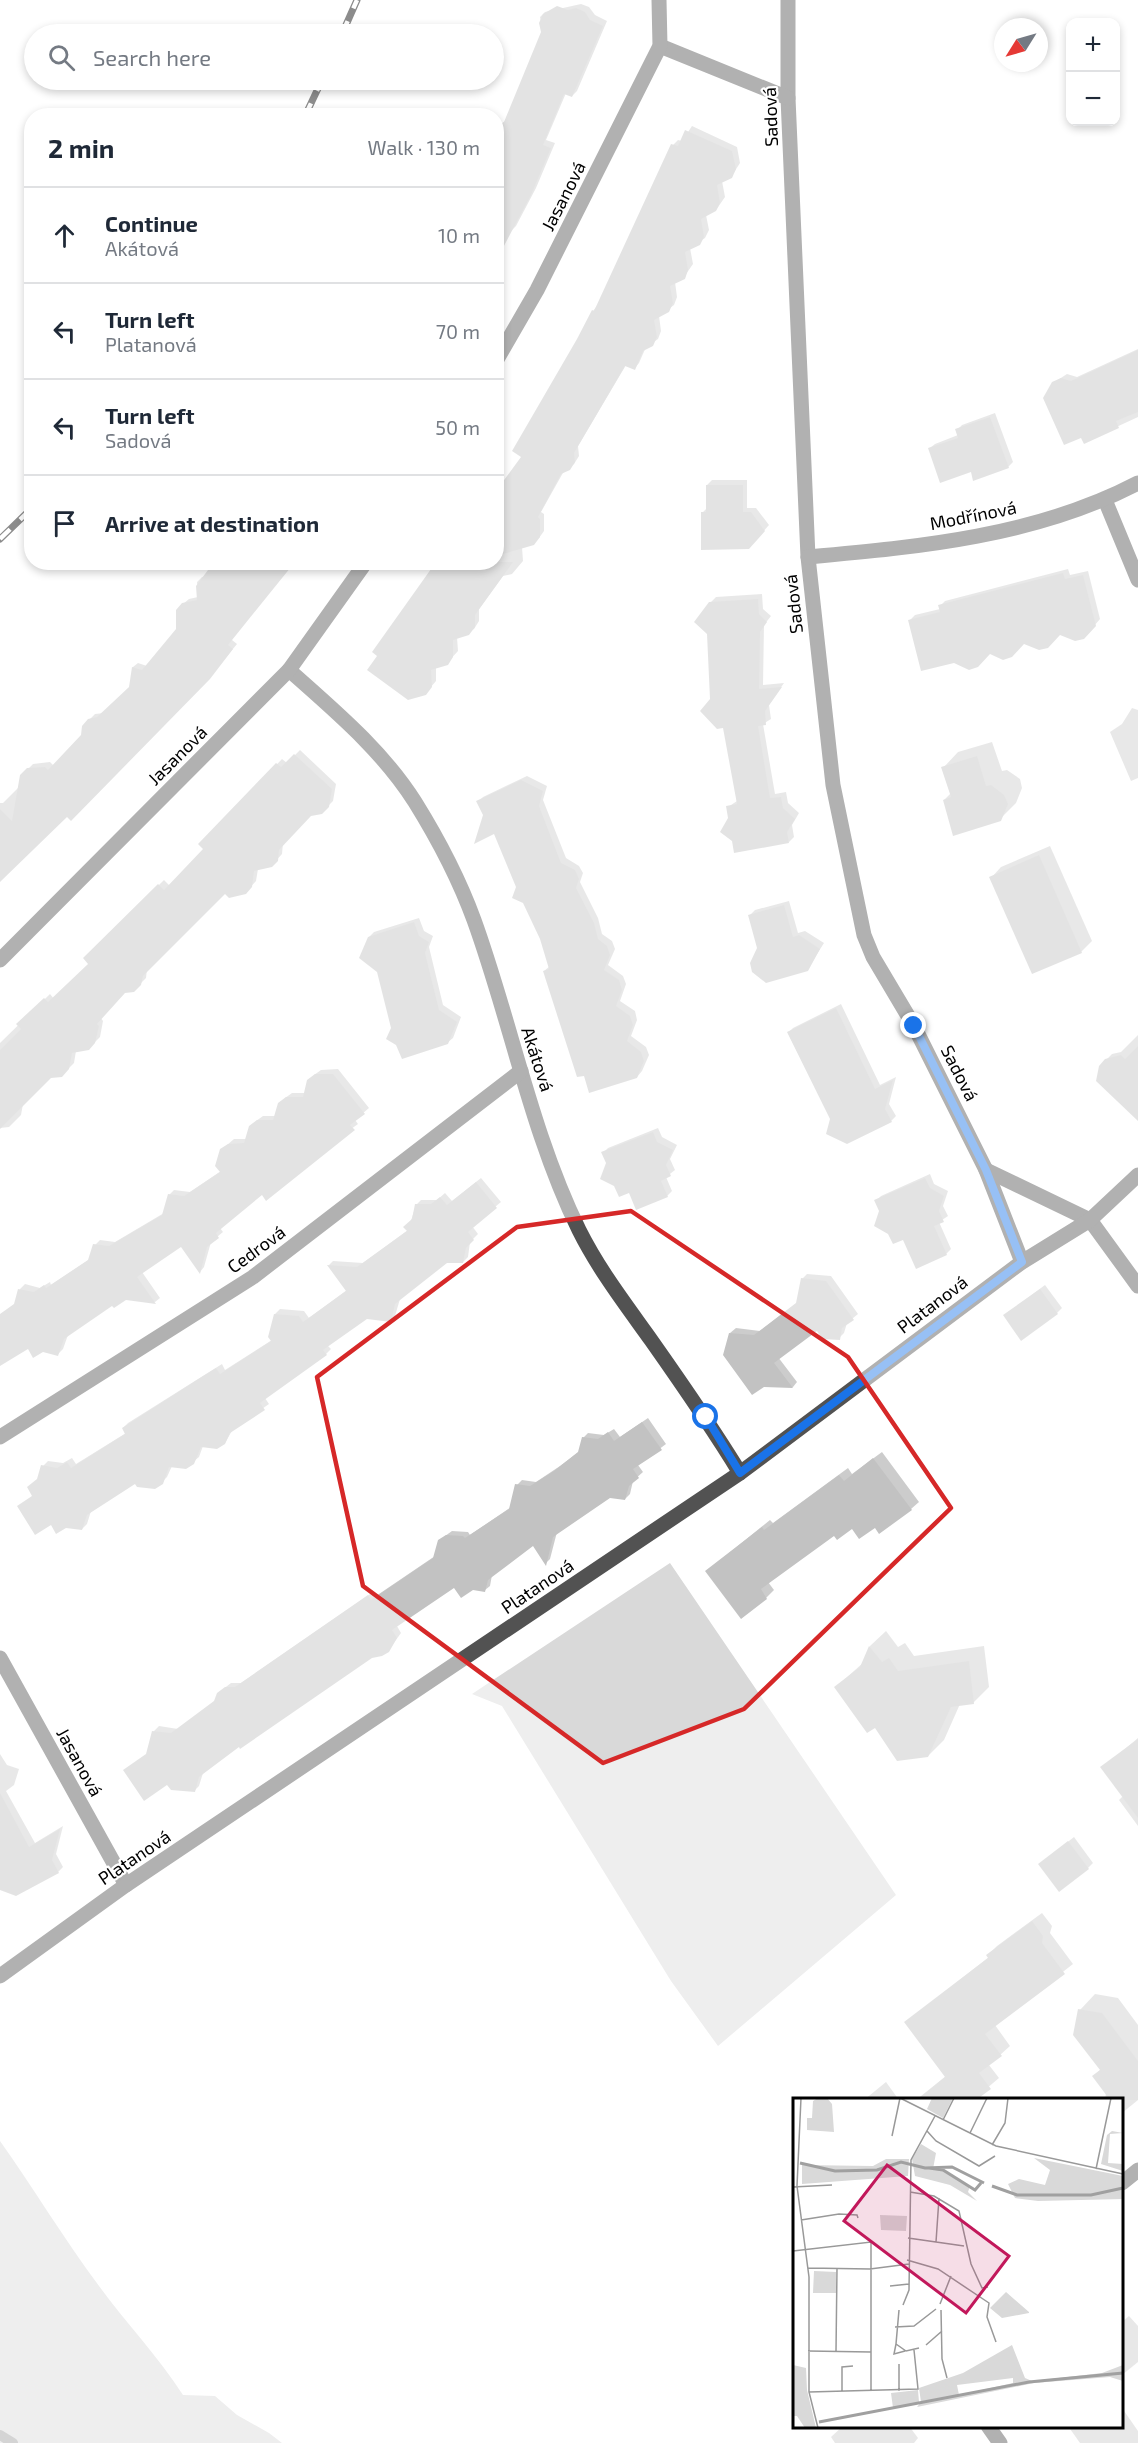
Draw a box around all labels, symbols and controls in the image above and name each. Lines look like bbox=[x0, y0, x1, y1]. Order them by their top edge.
north arrow bbox=[994, 18, 1048, 72]
map controls bbox=[1066, 18, 1120, 126]
button: + bbox=[1066, 18, 1120, 72]
search box bbox=[24, 24, 504, 90]
icon: search bbox=[45, 41, 78, 74]
text: Search here bbox=[93, 44, 211, 70]
button: − bbox=[1066, 72, 1120, 126]
street label: Sadová bbox=[758, 87, 782, 147]
text: 2 min bbox=[48, 132, 114, 163]
text: Walk · 130 m bbox=[368, 135, 480, 159]
street label: Jasanová bbox=[536, 158, 590, 234]
text: Continue bbox=[105, 210, 198, 236]
icon: ahead bbox=[48, 219, 81, 252]
text: 10 m bbox=[438, 223, 480, 247]
text: Akátová bbox=[105, 236, 179, 260]
text: Turn left bbox=[105, 306, 194, 332]
icon: left bbox=[48, 315, 81, 348]
text: 70 m bbox=[436, 319, 480, 343]
text: Platanová bbox=[105, 332, 197, 356]
text: Turn left bbox=[105, 402, 194, 428]
icon: left bbox=[48, 411, 81, 444]
text: 50 m bbox=[435, 415, 480, 439]
text: Sadová bbox=[105, 428, 171, 452]
street label: Modřínová bbox=[928, 496, 1018, 534]
icon: arrive bbox=[48, 507, 81, 540]
text: Arrive at destination bbox=[105, 510, 319, 536]
street label: Sadová bbox=[779, 573, 807, 635]
street label: Jasanová bbox=[143, 721, 211, 789]
route end bbox=[900, 1012, 926, 1038]
street label: Akátová bbox=[517, 1024, 559, 1094]
street label: Sadová bbox=[937, 1041, 983, 1105]
street label: Cedrová bbox=[223, 1221, 289, 1277]
street label: Platanová bbox=[892, 1270, 972, 1338]
route start bbox=[692, 1403, 718, 1429]
street label: Platanová bbox=[497, 1554, 577, 1618]
street label: Jasanová bbox=[52, 1724, 108, 1800]
street label: Platanová bbox=[94, 1825, 174, 1889]
inset map bbox=[793, 2098, 1123, 2428]

